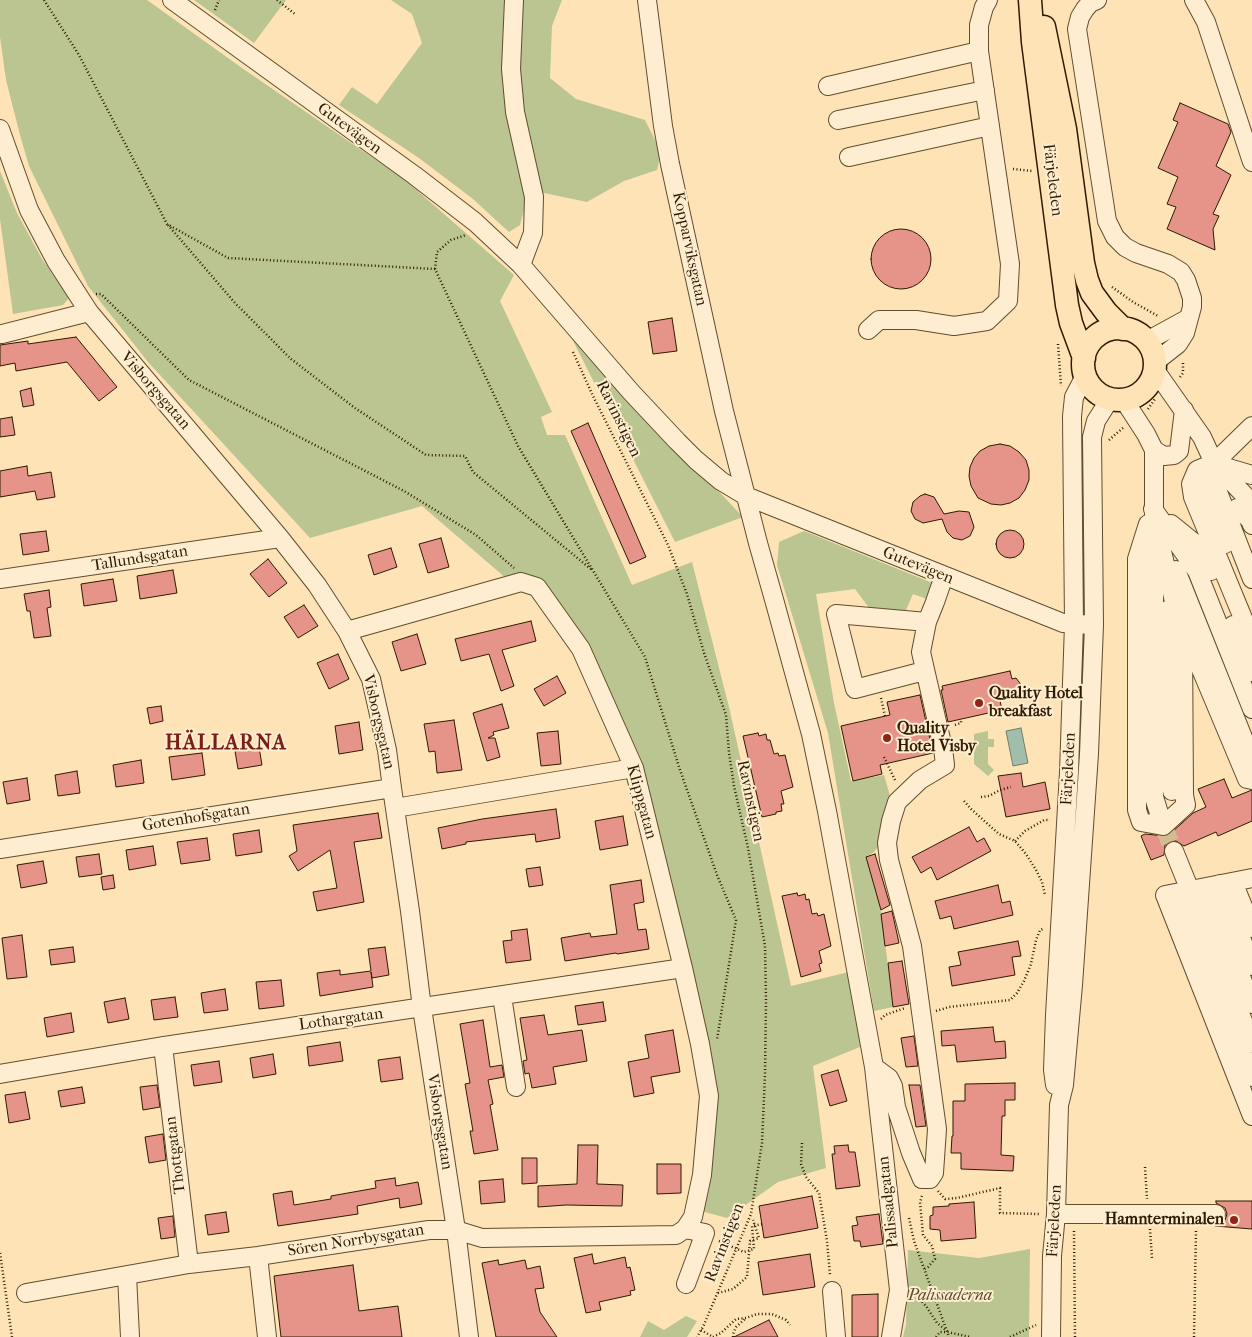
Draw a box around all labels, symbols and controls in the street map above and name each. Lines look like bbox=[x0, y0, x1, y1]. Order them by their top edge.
street label: Gutevägen bbox=[313, 99, 385, 159]
street label: Färjeleden bbox=[1038, 143, 1066, 217]
street label: Kopparviksgatan bbox=[668, 190, 710, 308]
street label: Visborgsgatan bbox=[116, 348, 194, 434]
street label: Ravinstigen bbox=[591, 377, 645, 461]
street label: Tallundsgatan bbox=[91, 542, 189, 576]
street label: Gutevägen bbox=[880, 543, 956, 589]
street label: Visborgsgatan bbox=[358, 673, 398, 771]
place label: Quality Hotel breakfast bbox=[989, 684, 1083, 722]
marker: Quality Hotel breakfast bbox=[973, 697, 985, 709]
place label: Quality Hotel Visby bbox=[897, 719, 976, 757]
district label: HÄLLARNA bbox=[164, 731, 288, 757]
marker: Quality Hotel Visby bbox=[881, 732, 893, 744]
street label: Färjeleden bbox=[1058, 732, 1080, 806]
street label: Ravinstigen bbox=[732, 758, 768, 844]
street label: Klippgatan bbox=[622, 763, 660, 841]
street label: Gotenhofsgatan bbox=[141, 800, 251, 836]
street label: Lothargatan bbox=[298, 1005, 384, 1035]
street label: Visborgsgatan bbox=[422, 1073, 456, 1171]
street label: Thottgatan bbox=[162, 1115, 190, 1195]
street label: Palissadgatan bbox=[875, 1155, 903, 1249]
street label: Färjeleden bbox=[1044, 1184, 1066, 1258]
street label: Ravinstigen bbox=[701, 1201, 749, 1285]
place label: Hamnterminalen bbox=[1105, 1210, 1224, 1230]
marker: Hamnterminalen bbox=[1228, 1214, 1240, 1226]
street label: Sören Norrbysgatan bbox=[286, 1221, 426, 1261]
park label: Palissaderna bbox=[908, 1286, 992, 1306]

